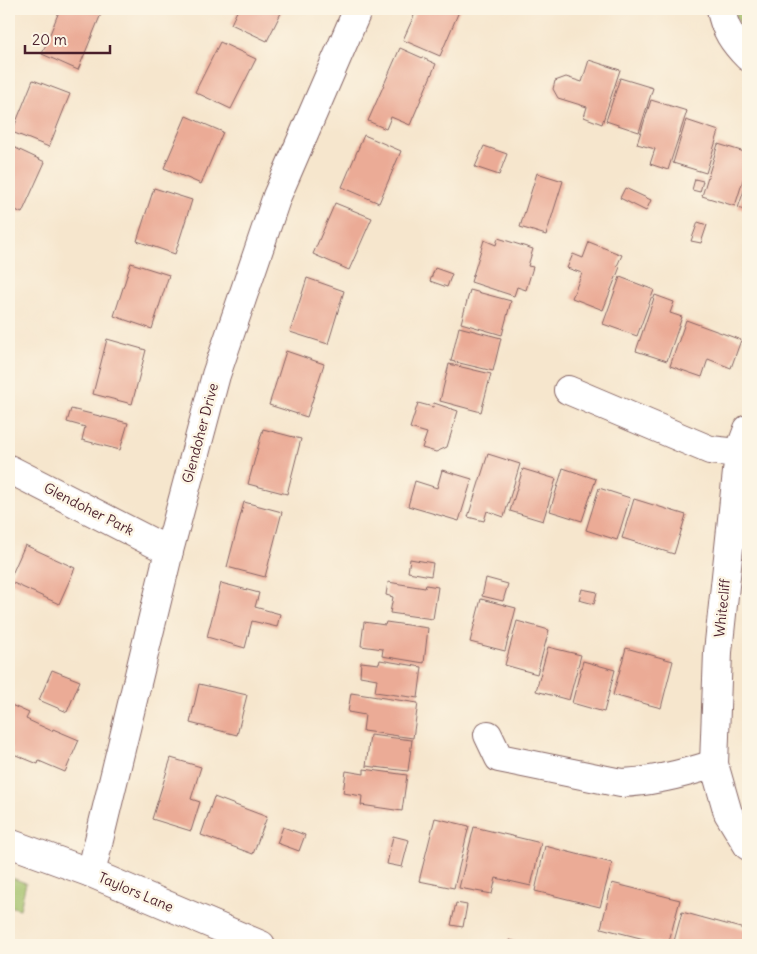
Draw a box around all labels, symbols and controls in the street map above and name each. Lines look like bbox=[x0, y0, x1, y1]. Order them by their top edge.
scale bar bbox=[25, 22, 110, 54]
text: 20 m bbox=[32, 30, 67, 49]
street label: Glendoher Drive bbox=[178, 381, 222, 485]
street label: Glendoher Park bbox=[41, 479, 137, 539]
street label: Whitecliff bbox=[710, 578, 734, 638]
street label: Taylors Lane bbox=[96, 868, 176, 916]

